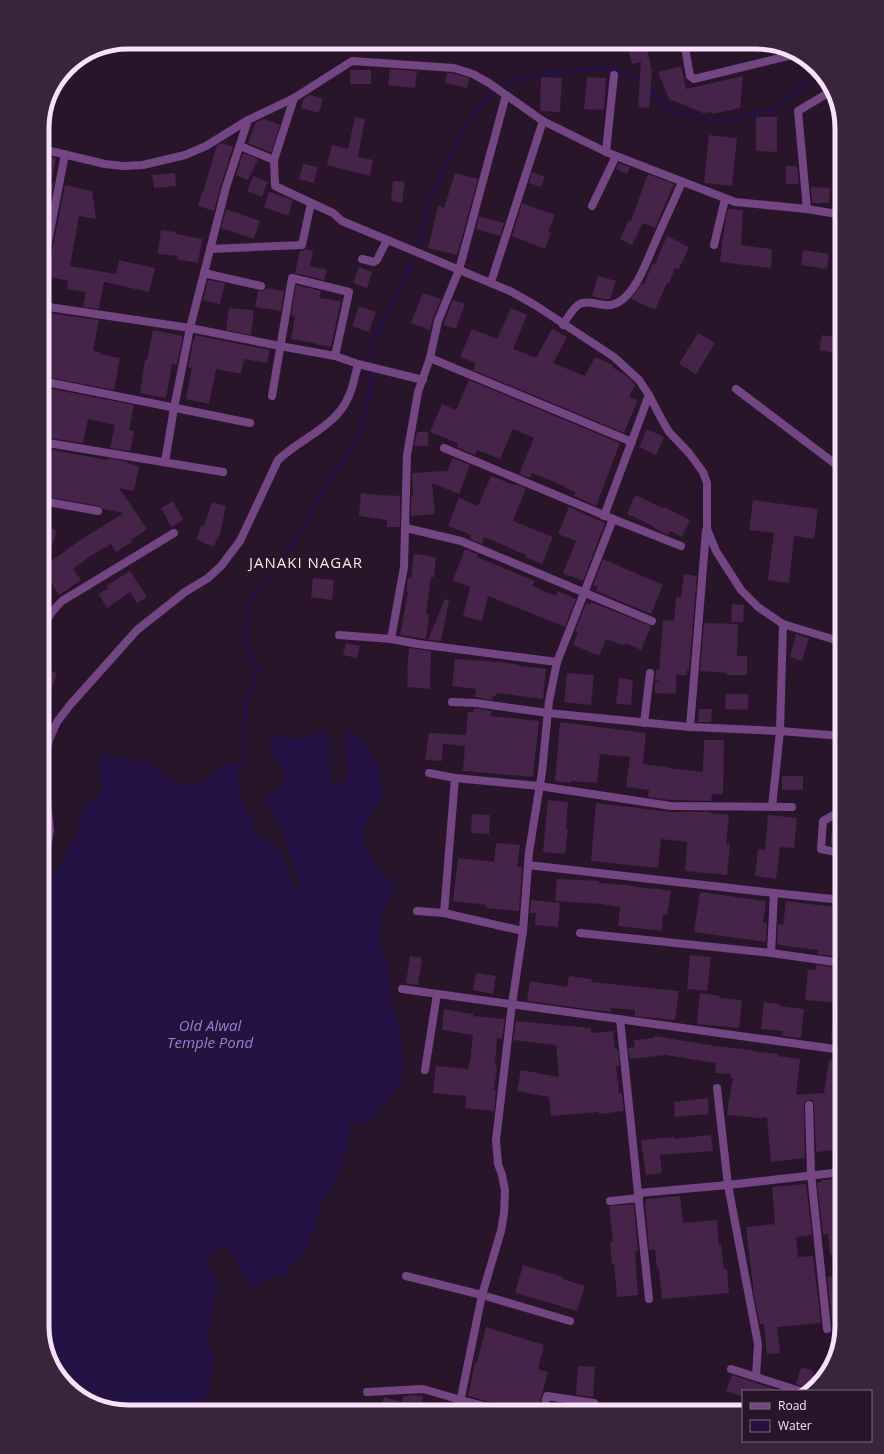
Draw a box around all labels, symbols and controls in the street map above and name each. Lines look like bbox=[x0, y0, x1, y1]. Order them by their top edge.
district label: JANAKI NAGAR bbox=[247, 552, 363, 572]
water label: Old Alwal Temple Pond bbox=[167, 1015, 253, 1052]
legend bbox=[742, 1390, 872, 1442]
text: Road bbox=[778, 1397, 807, 1414]
text: Water bbox=[778, 1417, 812, 1434]

